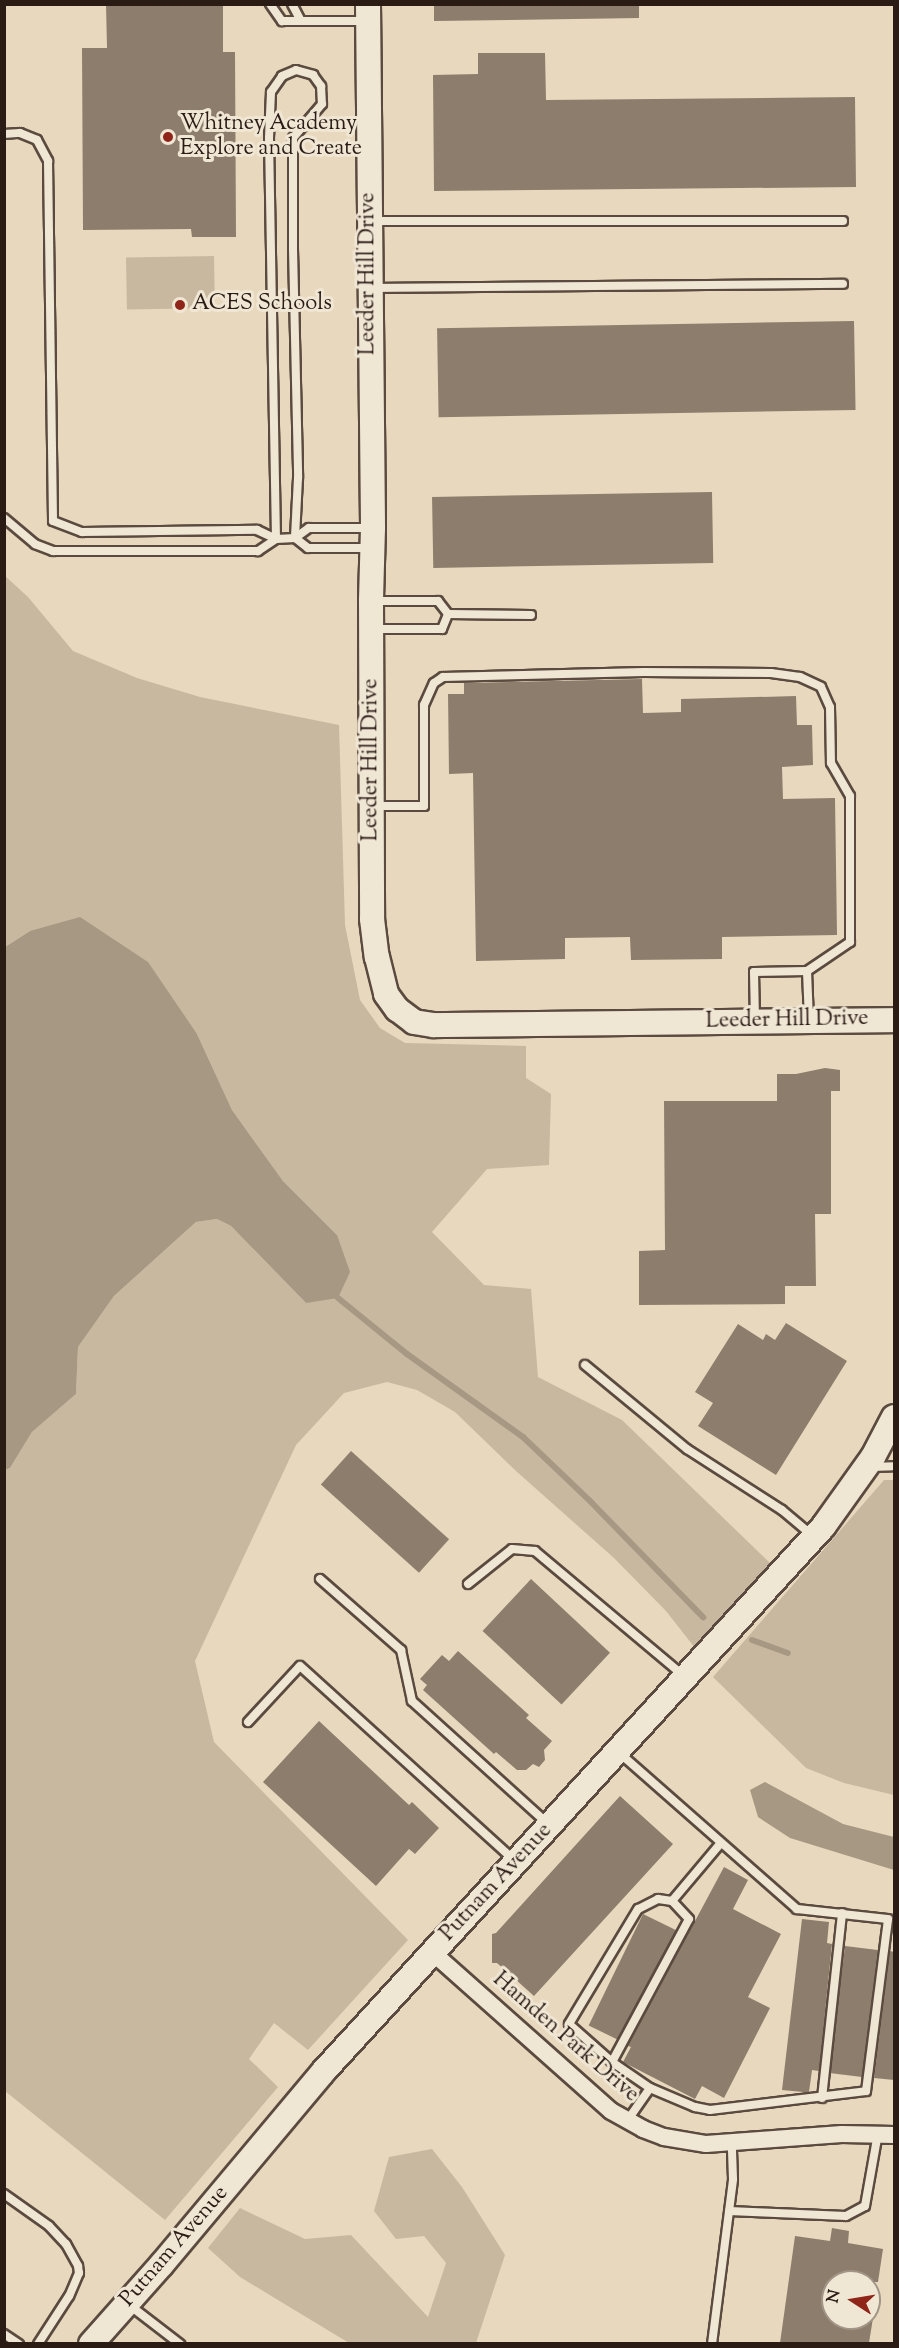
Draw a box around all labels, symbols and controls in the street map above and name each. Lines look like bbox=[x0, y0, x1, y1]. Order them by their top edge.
place label: Whitney Academy Explore and Create bbox=[180, 111, 362, 162]
marker: Whitney Academy Explore and Create bbox=[161, 130, 175, 144]
street label: Leeder Hill Drive bbox=[356, 193, 382, 355]
place label: ACES Schools bbox=[192, 292, 332, 318]
marker: ACES Schools bbox=[173, 298, 187, 312]
street label: Leeder Hill Drive bbox=[359, 679, 385, 841]
street label: Leeder Hill Drive bbox=[705, 1006, 869, 1036]
street label: Putnam Avenue bbox=[436, 1818, 558, 1948]
street label: Hamden Park Drive bbox=[486, 1967, 644, 2109]
street label: Putnam Avenue bbox=[115, 2181, 235, 2313]
north arrow bbox=[821, 2270, 881, 2330]
text: N bbox=[822, 2288, 847, 2305]

